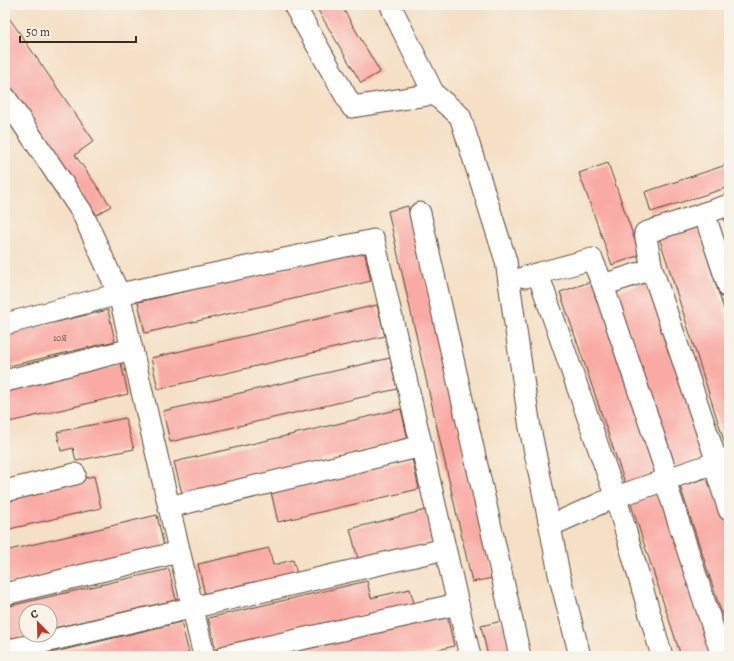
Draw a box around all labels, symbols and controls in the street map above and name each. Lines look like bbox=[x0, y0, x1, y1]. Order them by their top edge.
scale bar bbox=[20, 18, 136, 44]
text: 50 m bbox=[26, 24, 50, 40]
house number: 10Я bbox=[53, 332, 67, 344]
north arrow bbox=[18, 603, 58, 643]
text: С bbox=[28, 606, 41, 622]

